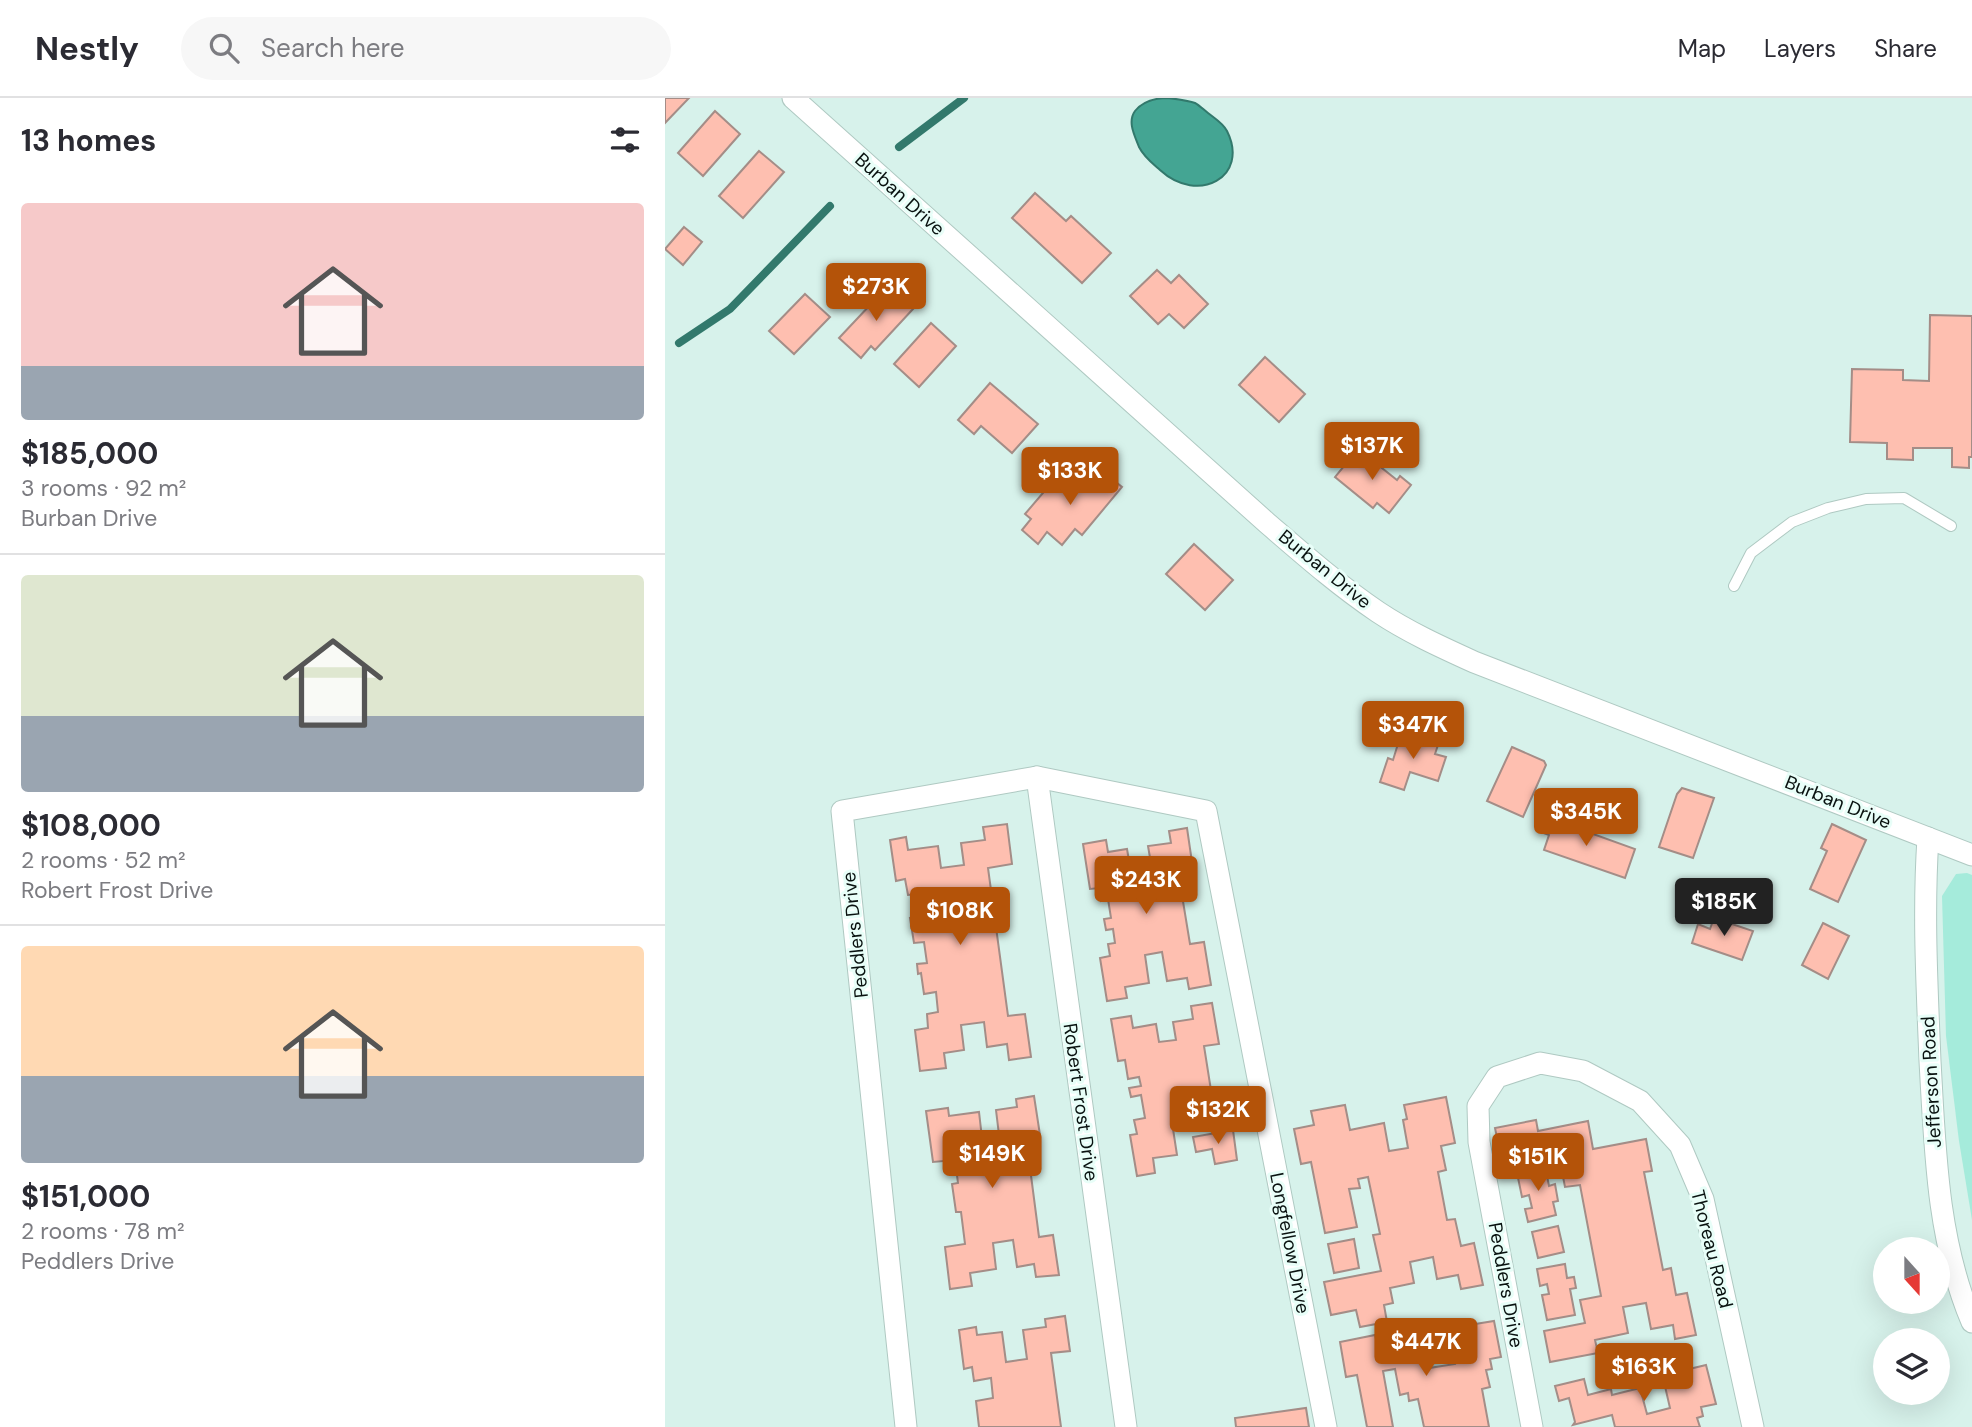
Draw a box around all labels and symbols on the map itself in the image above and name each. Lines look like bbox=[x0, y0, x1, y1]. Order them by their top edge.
street label: Burban Drive bbox=[850, 147, 950, 241]
pin: $273K bbox=[827, 264, 925, 323]
pin: $137K bbox=[1323, 422, 1421, 482]
pin: $133K bbox=[1021, 448, 1119, 507]
street label: Burban Drive bbox=[1273, 524, 1377, 614]
pin: $347K bbox=[1364, 702, 1462, 761]
street label: Burban Drive bbox=[1781, 769, 1895, 835]
pin: $345K bbox=[1537, 788, 1635, 848]
pin: $243K bbox=[1097, 856, 1195, 916]
street label: Peddlers Drive bbox=[836, 871, 874, 999]
pin: $185K bbox=[1675, 878, 1773, 938]
pin: $108K bbox=[911, 888, 1009, 947]
street label: Jefferson Road bbox=[1915, 1016, 1947, 1148]
street label: Robert Frost Drive bbox=[1058, 1022, 1104, 1182]
pin: $132K bbox=[1169, 1086, 1267, 1146]
pin: $149K bbox=[943, 1130, 1041, 1190]
pin: $151K bbox=[1489, 1134, 1587, 1193]
street label: Longfellow Drive bbox=[1264, 1170, 1316, 1316]
street label: Thoreau Road bbox=[1685, 1187, 1739, 1311]
street label: Peddlers Drive bbox=[1483, 1220, 1529, 1350]
north arrow bbox=[1873, 1237, 1949, 1314]
pin: $447K bbox=[1377, 1318, 1475, 1378]
pin: $163K bbox=[1595, 1344, 1693, 1403]

